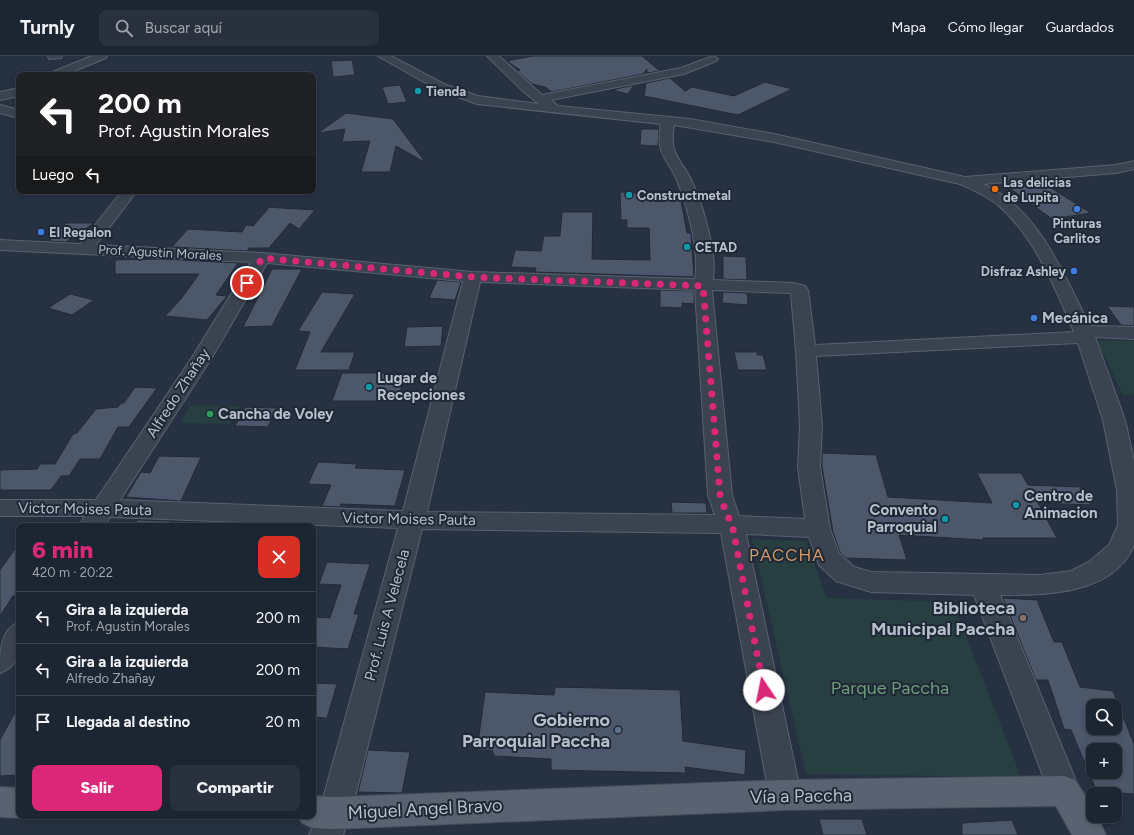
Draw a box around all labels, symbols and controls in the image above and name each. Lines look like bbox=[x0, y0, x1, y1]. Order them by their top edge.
search box bbox=[99, 10, 379, 46]
text: Turnly bbox=[20, 16, 75, 39]
icon: search bbox=[113, 17, 135, 39]
text: Buscar aquí bbox=[145, 19, 222, 37]
text: Mapa bbox=[891, 19, 926, 36]
text: Cómo llegar bbox=[948, 19, 1023, 36]
text: Guardados bbox=[1045, 19, 1114, 36]
place label: Tienda bbox=[426, 84, 466, 99]
text: 200 m bbox=[98, 86, 182, 120]
marker: Tienda bbox=[413, 86, 423, 96]
icon: left bbox=[32, 88, 84, 140]
text: Prof. Agustin Morales bbox=[98, 120, 269, 142]
icon: left bbox=[82, 164, 104, 186]
text: Luego bbox=[32, 166, 74, 184]
place label: Las delicias de Lupita bbox=[1003, 175, 1071, 205]
marker: Las delicias de Lupita bbox=[990, 184, 1000, 194]
place label: Constructmetal bbox=[637, 188, 731, 203]
marker: Constructmetal bbox=[624, 190, 634, 200]
marker: Pinturas Carlitos bbox=[1072, 204, 1082, 214]
place label: Pinturas Carlitos bbox=[1052, 216, 1102, 246]
place label: El Regalon bbox=[49, 225, 111, 240]
marker: El Regalon bbox=[36, 227, 46, 237]
place label: CETAD bbox=[695, 240, 737, 255]
street label: Prof. Agustin Morales bbox=[98, 242, 222, 263]
marker: CETAD bbox=[682, 242, 692, 252]
place label: Disfraz Ashley bbox=[981, 264, 1067, 279]
pin bbox=[230, 266, 264, 300]
marker: Disfraz Ashley bbox=[1069, 266, 1079, 276]
icon: arrive bbox=[236, 272, 258, 294]
place label: Mecánica bbox=[1042, 309, 1108, 327]
marker: Mecánica bbox=[1029, 313, 1039, 323]
street label: Alfredo Zhañay bbox=[142, 345, 214, 441]
place label: Lugar de Recepciones bbox=[377, 369, 465, 404]
marker: Lugar de Recepciones bbox=[364, 382, 374, 392]
place label: Cancha de Voley bbox=[218, 405, 334, 423]
marker: Cancha de Voley bbox=[205, 409, 215, 419]
place label: Centro de Animacion bbox=[1024, 487, 1098, 522]
street label: Victor Moises Pauta bbox=[18, 499, 152, 519]
marker: Centro de Animacion bbox=[1011, 500, 1021, 510]
place label: Convento Parroquial bbox=[867, 501, 937, 536]
street label: Victor Moises Pauta bbox=[342, 509, 476, 529]
marker: Convento Parroquial bbox=[940, 514, 950, 524]
text: 6 min bbox=[32, 535, 93, 564]
button: close bbox=[258, 536, 300, 578]
district label: PACCHA bbox=[749, 545, 825, 565]
street label: Prof. Luis A Velecela bbox=[361, 547, 413, 683]
text: 420 m · 20:22 bbox=[32, 565, 113, 580]
place label: Biblioteca Municipal Paccha bbox=[871, 597, 1015, 640]
text: Gira a la izquierda bbox=[66, 601, 188, 619]
icon: left bbox=[32, 607, 54, 629]
text: 200 m bbox=[256, 609, 300, 627]
marker: Biblioteca Municipal Paccha bbox=[1018, 613, 1028, 623]
text: Prof. Agustin Morales bbox=[66, 619, 190, 634]
text: Gira a la izquierda bbox=[66, 653, 188, 671]
icon: left bbox=[32, 659, 54, 681]
text: 200 m bbox=[256, 661, 300, 679]
position arrow bbox=[743, 669, 785, 711]
text: Alfredo Zhañay bbox=[66, 671, 155, 686]
park label: Parque Paccha bbox=[831, 677, 949, 699]
map controls bbox=[1086, 699, 1122, 823]
button: search bbox=[1086, 699, 1122, 735]
place label: Gobierno Parroquial Paccha bbox=[462, 709, 610, 752]
icon: arrive bbox=[32, 711, 54, 733]
text: Llegada al destino bbox=[66, 713, 190, 731]
text: 20 m bbox=[266, 713, 300, 731]
marker: Gobierno Parroquial Paccha bbox=[613, 725, 623, 735]
button: + bbox=[1086, 743, 1122, 779]
button: Salir bbox=[32, 765, 162, 811]
button: Compartir bbox=[170, 765, 300, 811]
street label: Vía a Paccha bbox=[750, 784, 852, 808]
button: − bbox=[1086, 787, 1122, 823]
street label: Miguel Angel Bravo bbox=[347, 794, 503, 824]

